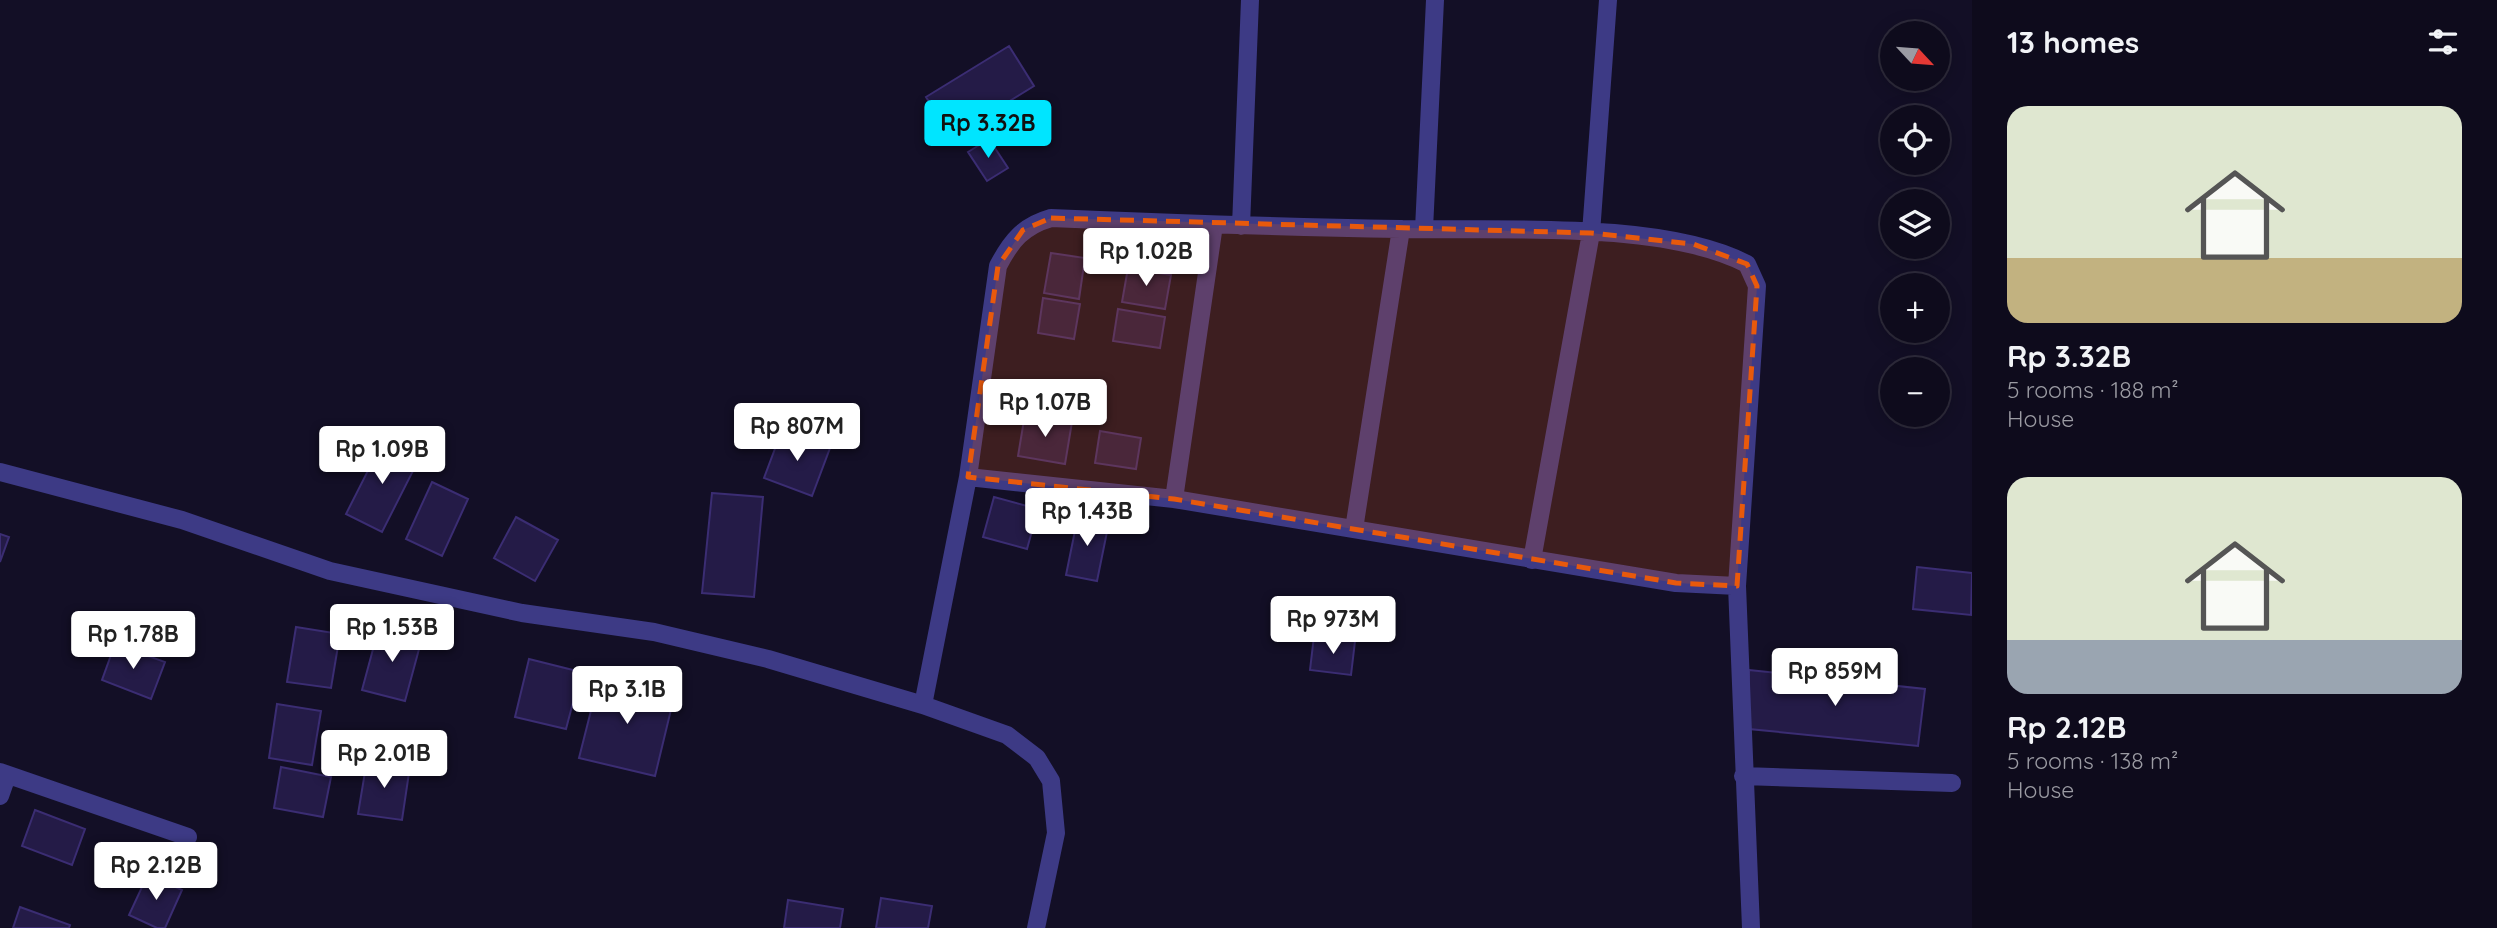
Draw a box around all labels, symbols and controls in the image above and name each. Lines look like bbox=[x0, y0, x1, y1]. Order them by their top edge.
north arrow bbox=[1880, 21, 1950, 91]
map controls bbox=[1880, 21, 1950, 427]
text: 13 homes bbox=[2007, 23, 2139, 61]
icon: filters bbox=[2424, 23, 2462, 61]
pin: Rp 3.32B bbox=[916, 100, 1060, 160]
button: locate bbox=[1880, 105, 1950, 175]
text: Rp 3.32B bbox=[940, 108, 1036, 137]
icon: home bbox=[2172, 152, 2298, 278]
button: layers bbox=[1880, 189, 1950, 259]
pin: Rp 1.02B bbox=[1074, 229, 1218, 288]
text: Rp 1.02B bbox=[1099, 236, 1193, 265]
button: + bbox=[1880, 273, 1950, 343]
text: Rp 3.32B bbox=[2007, 337, 2131, 375]
button: − bbox=[1880, 357, 1950, 427]
text: 5 rooms · 188 m² bbox=[2007, 375, 2179, 404]
pin: Rp 1.07B bbox=[973, 380, 1117, 439]
text: Rp 1.07B bbox=[999, 387, 1091, 416]
pin: Rp 807M bbox=[732, 404, 862, 463]
text: House bbox=[2007, 404, 2074, 433]
text: Rp 807M bbox=[750, 411, 844, 440]
pin: Rp 1.09B bbox=[310, 426, 454, 486]
text: Rp 1.09B bbox=[335, 434, 429, 463]
pin: Rp 1.43B bbox=[1015, 489, 1159, 548]
text: Rp 1.43B bbox=[1041, 496, 1133, 525]
icon: home bbox=[2172, 523, 2298, 649]
pin: Rp 973M bbox=[1268, 596, 1398, 656]
pin: Rp 1.53B bbox=[320, 604, 464, 664]
text: Rp 973M bbox=[1287, 604, 1379, 633]
pin: Rp 1.78B bbox=[61, 612, 205, 671]
text: Rp 1.53B bbox=[346, 612, 438, 641]
text: Rp 1.78B bbox=[87, 619, 179, 648]
pin: Rp 859M bbox=[1770, 648, 1900, 708]
text: Rp 859M bbox=[1788, 656, 1882, 685]
pin: Rp 3.1B bbox=[562, 666, 692, 726]
text: Rp 3.1B bbox=[588, 674, 666, 703]
text: Rp 2.12B bbox=[2007, 708, 2126, 746]
pin: Rp 2.01B bbox=[312, 730, 456, 790]
text: Rp 2.01B bbox=[337, 738, 431, 767]
text: 5 rooms · 138 m² bbox=[2007, 746, 2178, 775]
text: House bbox=[2007, 775, 2074, 804]
pin: Rp 2.12B bbox=[84, 842, 228, 902]
text: Rp 2.12B bbox=[110, 850, 202, 879]

